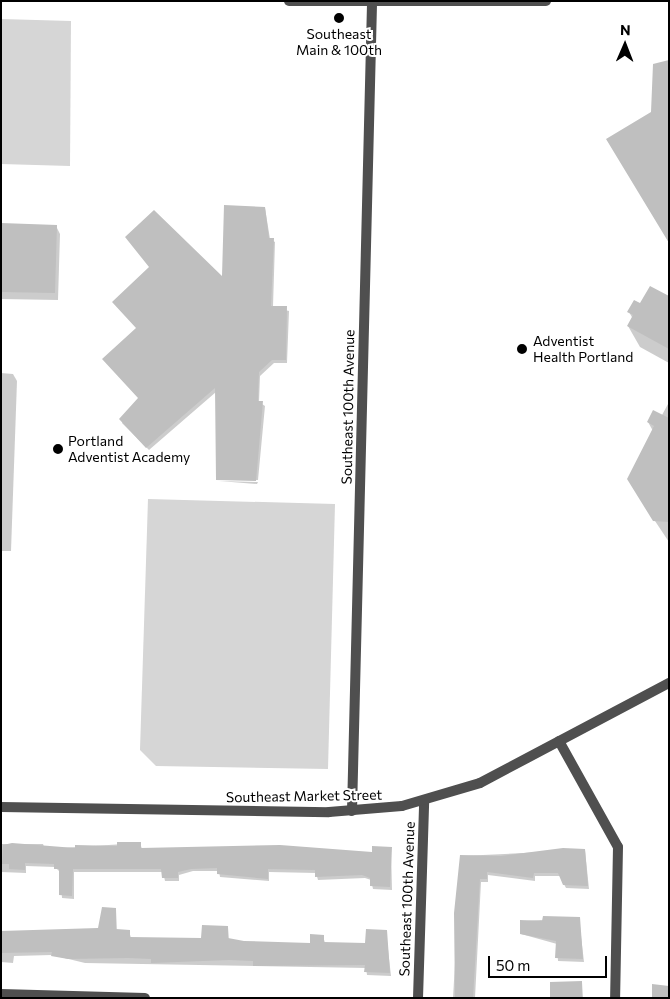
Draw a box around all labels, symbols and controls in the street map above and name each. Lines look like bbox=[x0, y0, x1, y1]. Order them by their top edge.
marker: Southeast Main & 100th bbox=[333, 12, 345, 24]
north arrow bbox=[600, 20, 650, 70]
text: N bbox=[620, 21, 631, 38]
place label: Southeast Main & 100th bbox=[296, 26, 382, 58]
street label: Southeast 100th Avenue bbox=[338, 329, 358, 485]
place label: Adventist Health Portland bbox=[533, 333, 633, 366]
marker: Adventist Health Portland bbox=[515, 342, 529, 356]
place label: Portland Adventist Academy bbox=[68, 433, 190, 466]
marker: Portland Adventist Academy bbox=[52, 443, 64, 455]
street label: Southeast Market Street bbox=[226, 786, 382, 806]
street label: Southeast 100th Avenue bbox=[396, 821, 418, 977]
scale bar bbox=[490, 946, 609, 978]
text: 50 m bbox=[496, 956, 530, 974]

